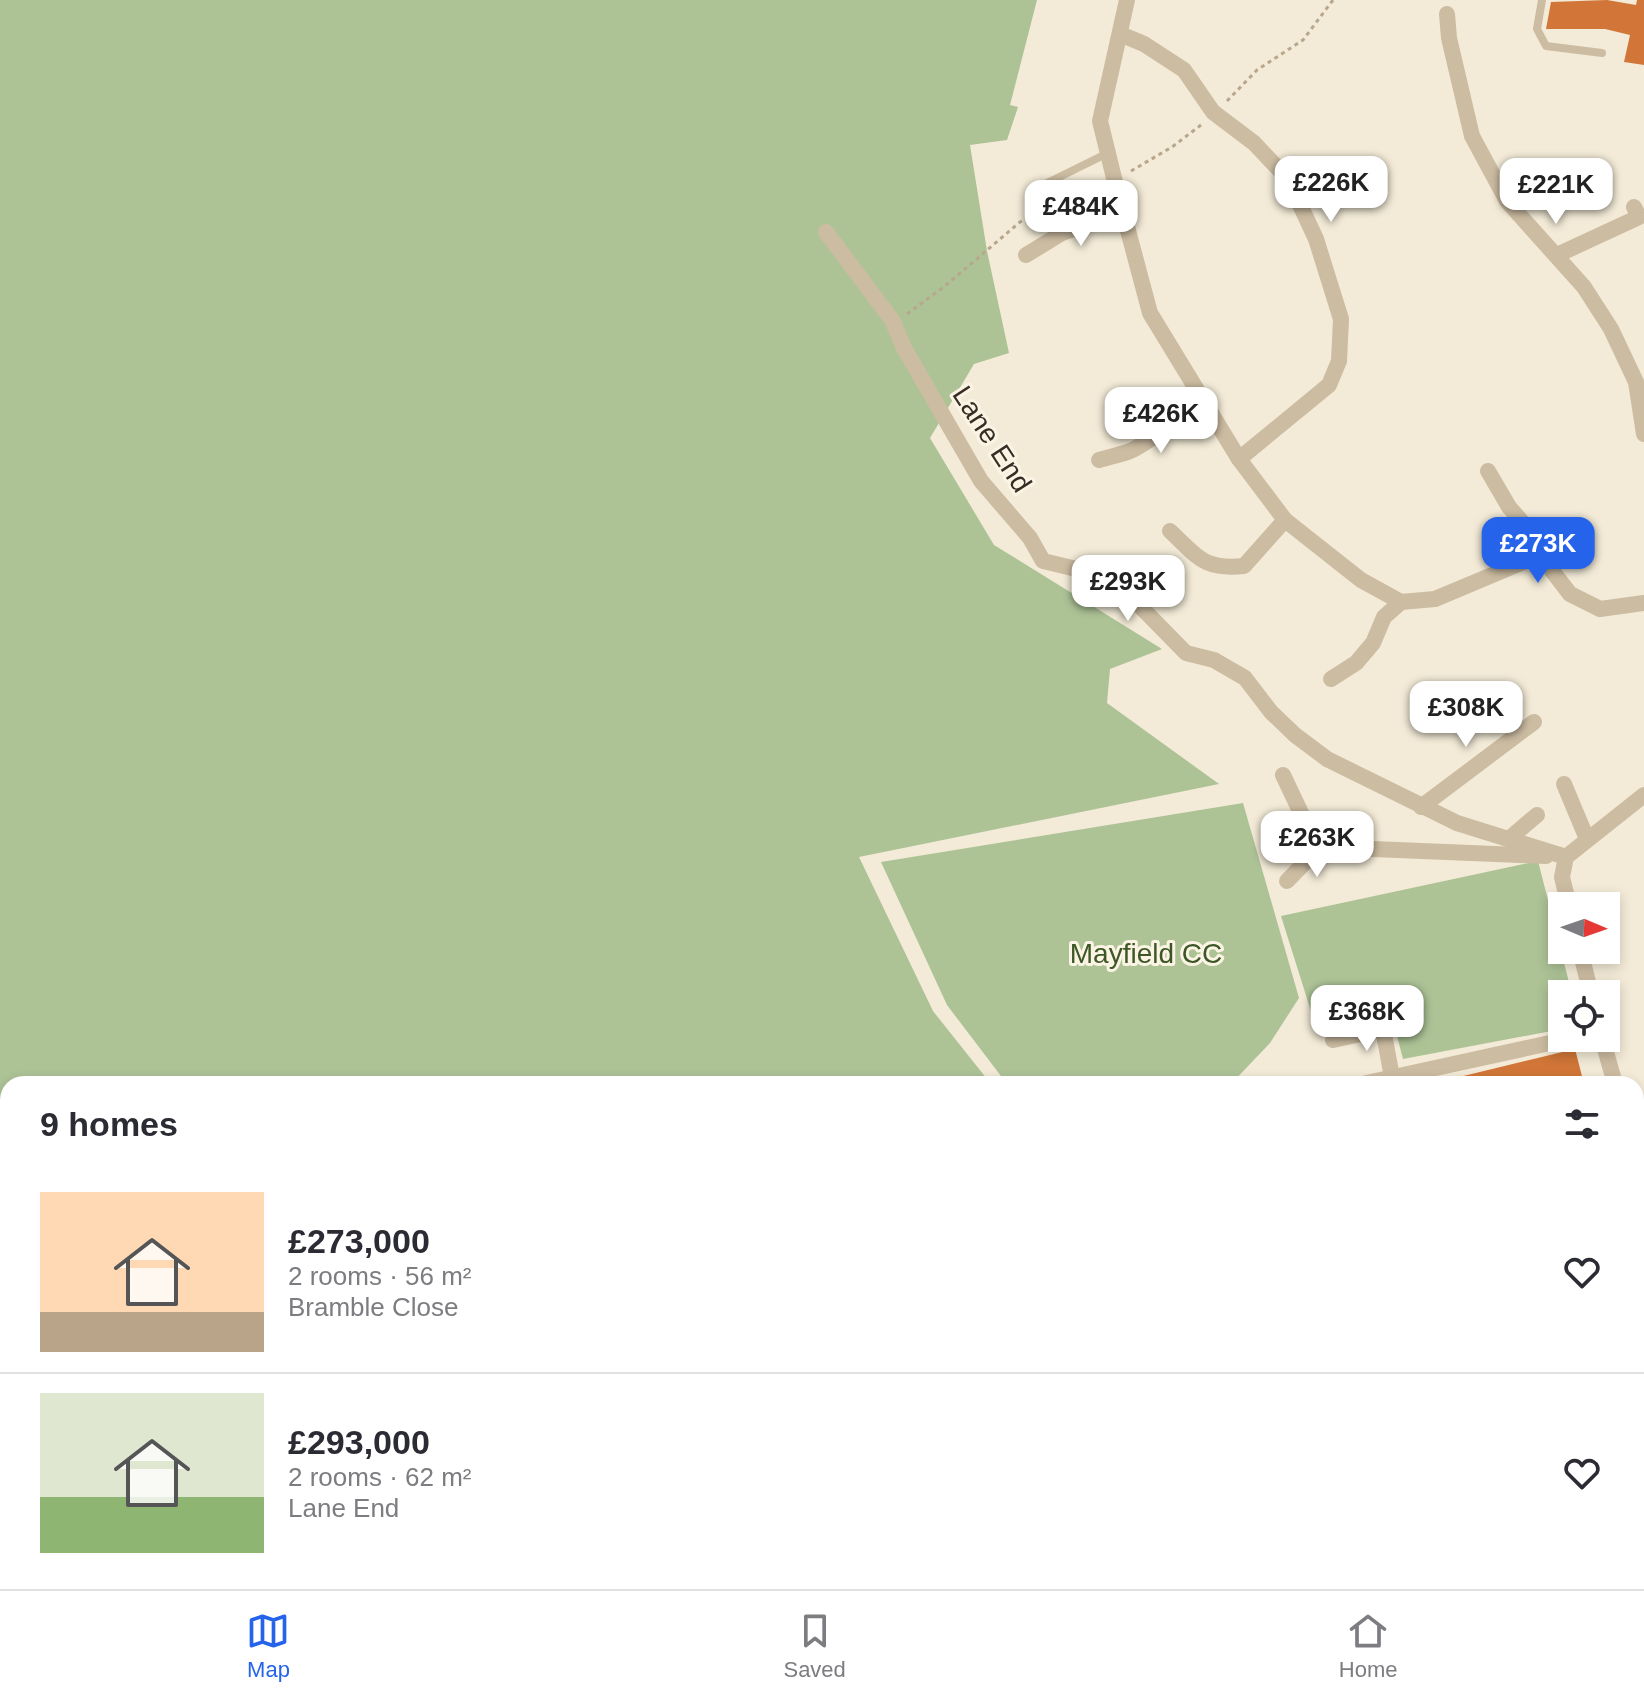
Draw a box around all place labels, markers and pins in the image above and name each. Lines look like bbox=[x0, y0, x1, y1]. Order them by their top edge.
pin: £226K bbox=[1275, 156, 1387, 224]
pin: £221K bbox=[1500, 158, 1612, 226]
pin: £484K bbox=[1025, 180, 1137, 248]
pin: £426K bbox=[1105, 387, 1217, 455]
pin: £273K bbox=[1482, 517, 1594, 585]
pin: £293K bbox=[1072, 555, 1184, 623]
pin: £308K bbox=[1410, 681, 1522, 749]
pin: £263K bbox=[1261, 811, 1373, 879]
pin: £368K bbox=[1311, 985, 1423, 1053]

